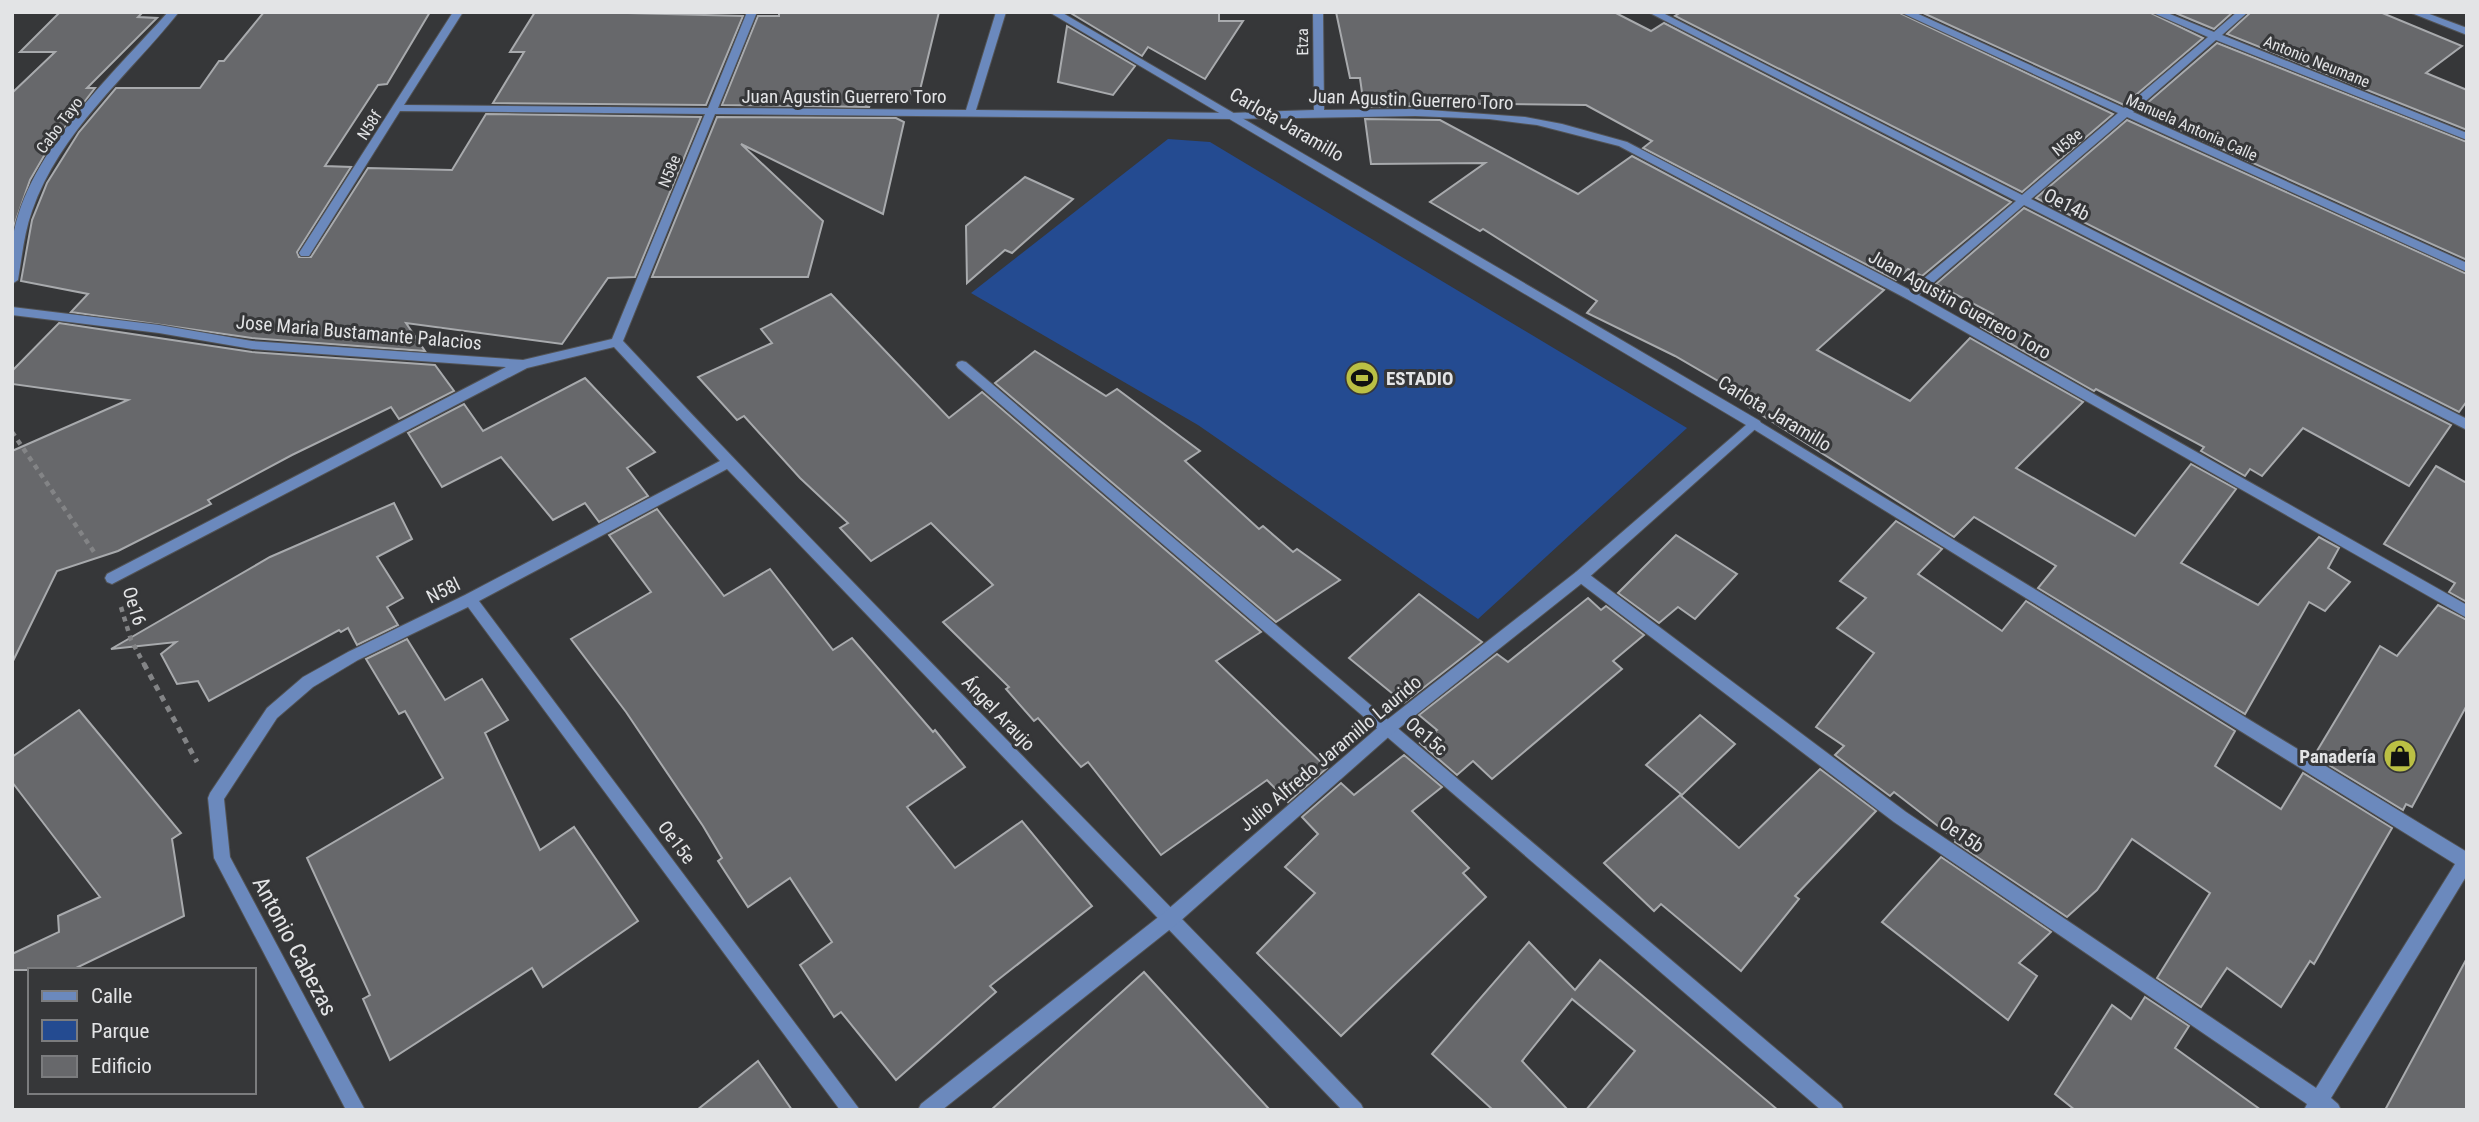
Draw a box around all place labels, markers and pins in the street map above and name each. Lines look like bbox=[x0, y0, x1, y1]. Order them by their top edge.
sports icon: ESTADIO bbox=[1343, 359, 1381, 397]
place label: ESTADIO bbox=[1386, 367, 1453, 390]
shop icon: Panadería bbox=[2381, 737, 2419, 775]
place label: Panadería bbox=[2299, 745, 2376, 768]

